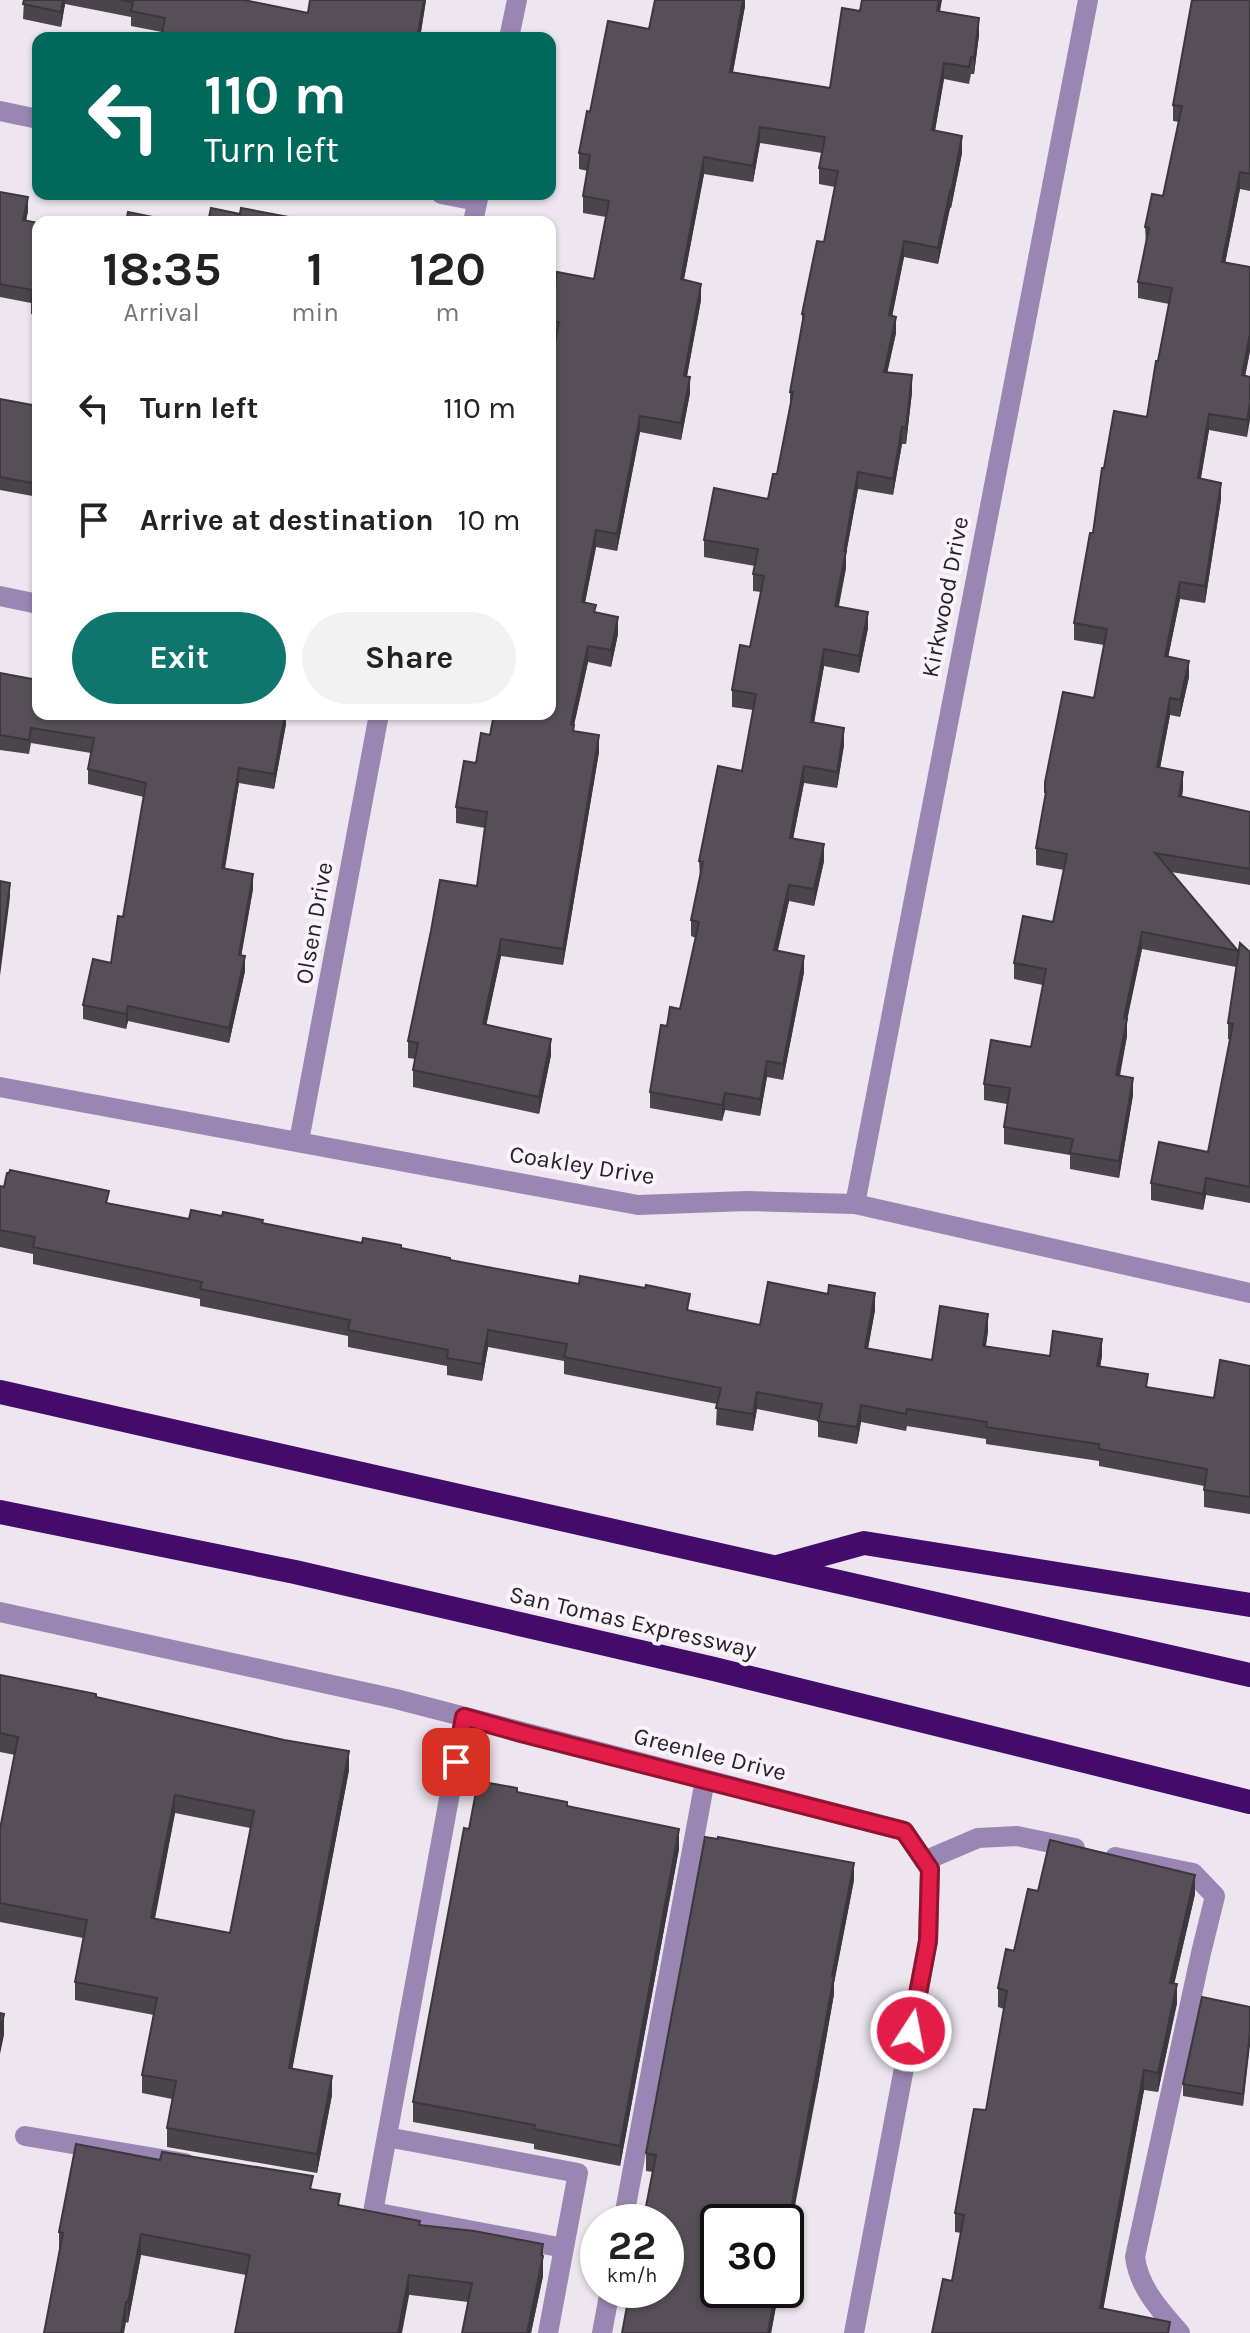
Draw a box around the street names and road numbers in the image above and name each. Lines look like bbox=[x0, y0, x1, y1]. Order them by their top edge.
street label: Kirkwood Drive bbox=[916, 514, 974, 680]
street label: Olsen Drive bbox=[289, 860, 339, 986]
street label: Coakley Drive bbox=[507, 1140, 657, 1190]
street label: San Tomas Expressway bbox=[507, 1580, 759, 1664]
street label: Greenlee Drive bbox=[631, 1721, 789, 1787]

